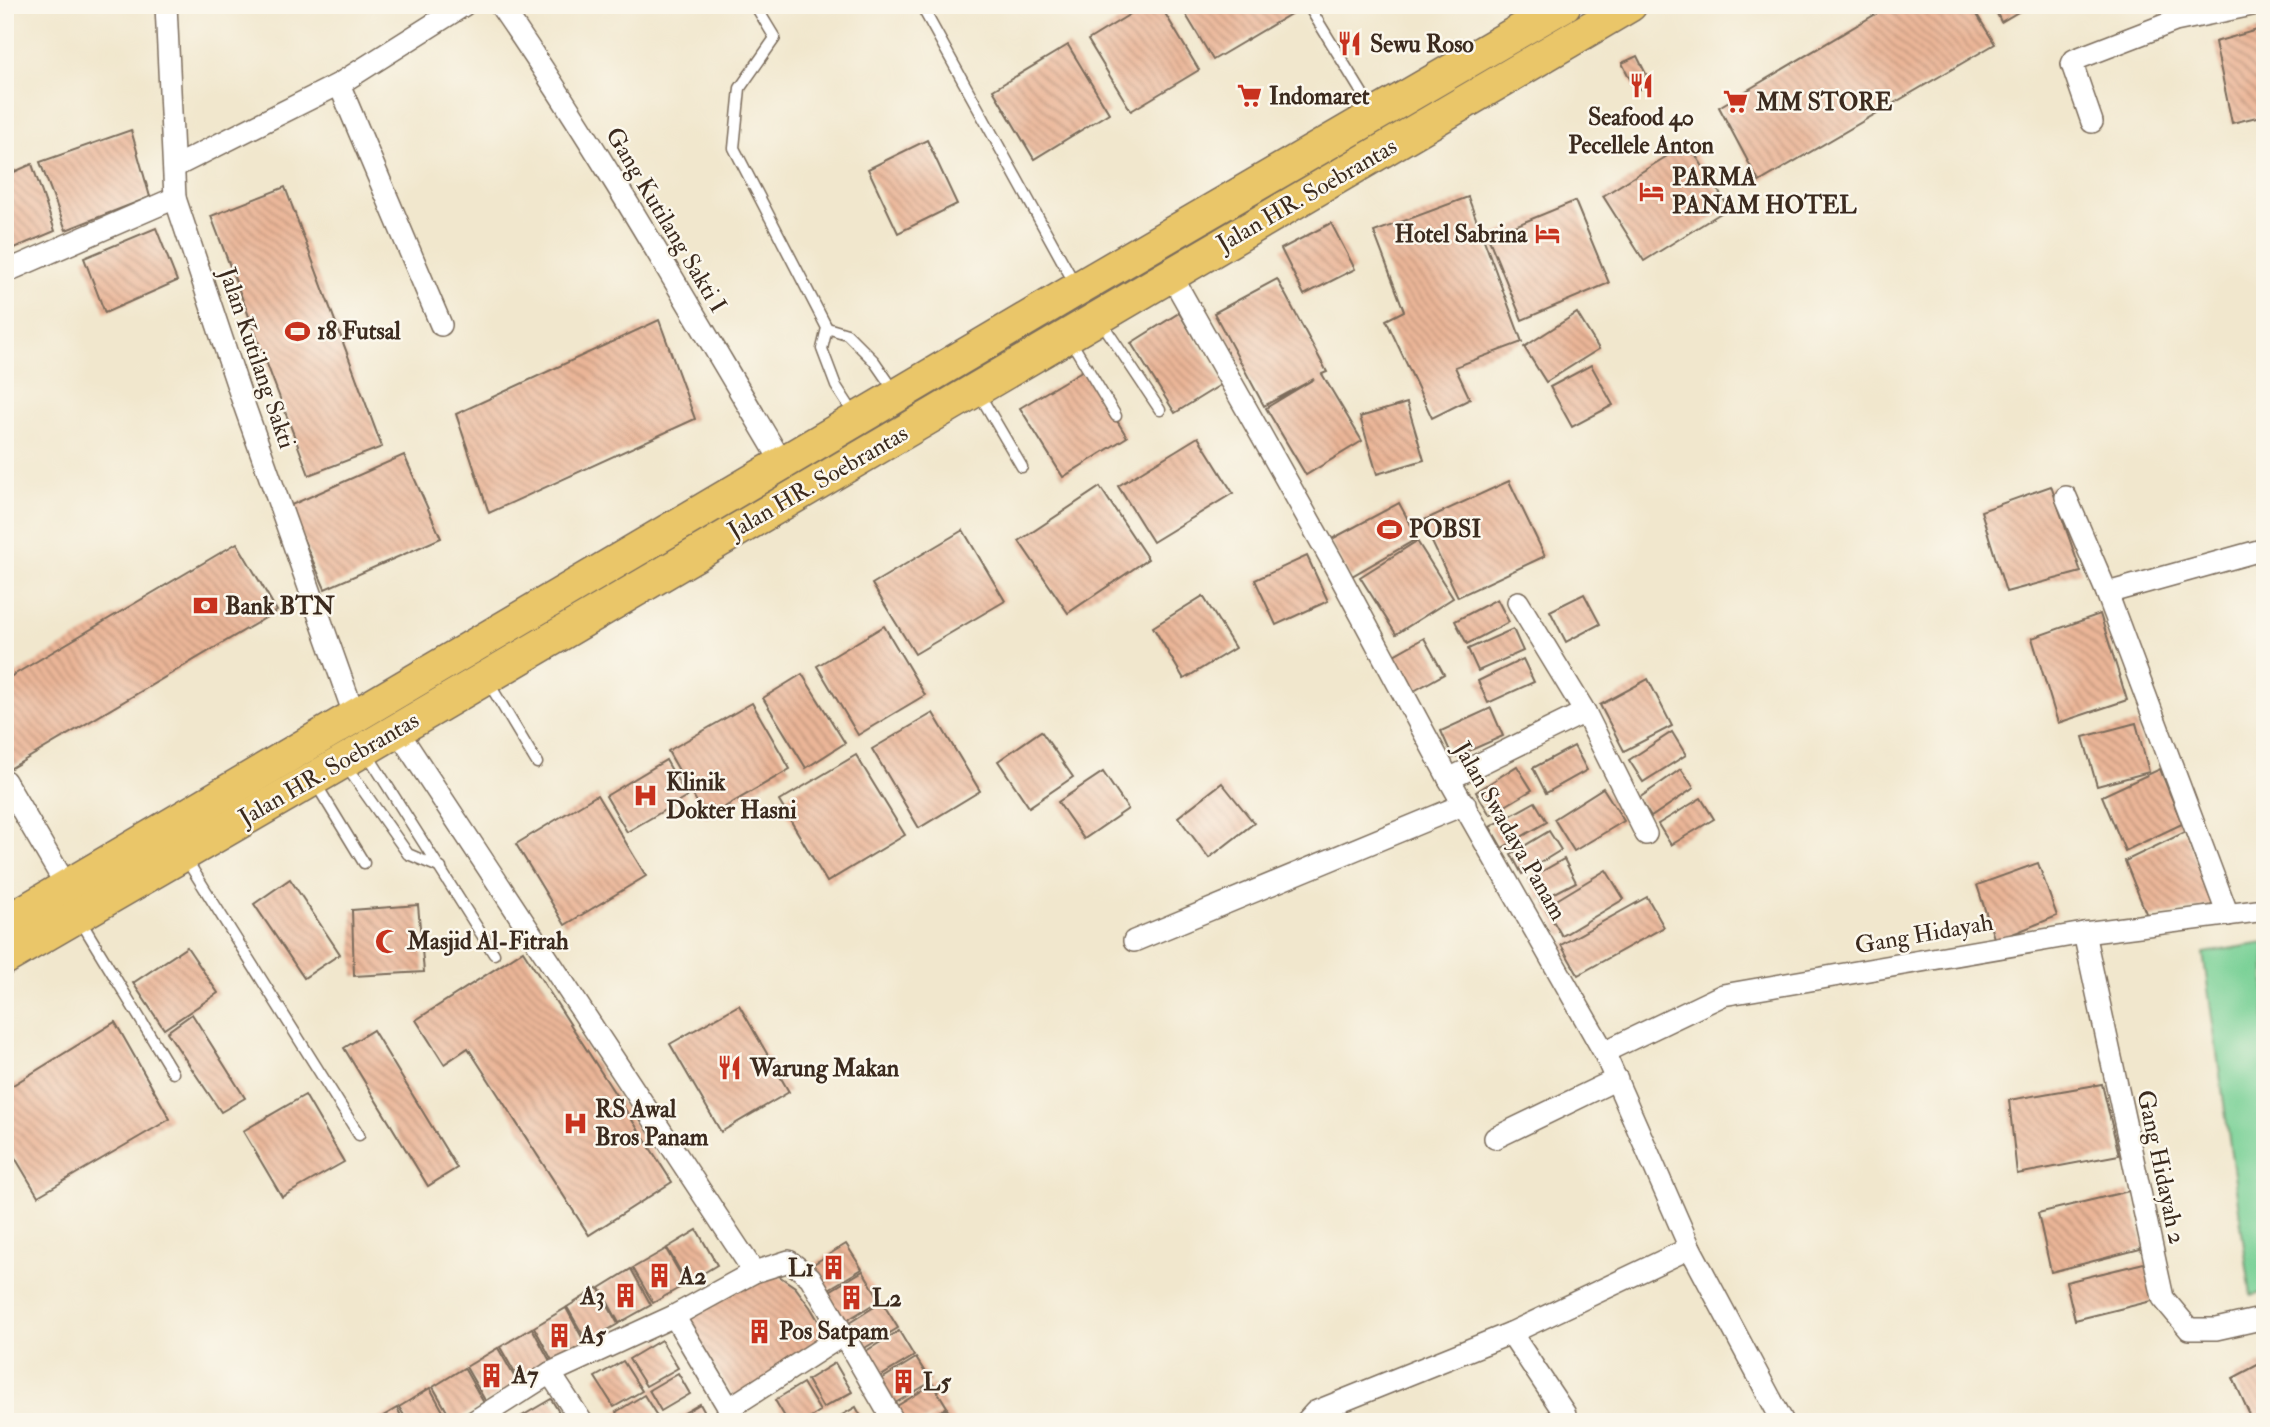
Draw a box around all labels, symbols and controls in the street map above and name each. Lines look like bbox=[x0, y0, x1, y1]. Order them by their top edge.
place label: Sewu Roso bbox=[1370, 29, 1474, 60]
restaurant icon: Sewu Roso bbox=[1336, 30, 1364, 58]
restaurant icon: Seafood 40 Pecellele Anton bbox=[1627, 72, 1655, 100]
place label: Indomaret bbox=[1269, 81, 1370, 112]
supermarket icon: Indomaret bbox=[1235, 82, 1263, 110]
place label: MM STORE bbox=[1755, 87, 1892, 118]
supermarket icon: MM STORE bbox=[1722, 88, 1750, 116]
place label: Seafood 40 Pecellele Anton bbox=[1568, 102, 1714, 161]
street label: Gang Kutilang Sakti I bbox=[598, 122, 734, 318]
street label: Jalan HR. Soebrantas bbox=[1210, 131, 1403, 260]
place label: PARMA PANAM HOTEL bbox=[1672, 162, 1857, 221]
hotel icon: PARMA PANAM HOTEL bbox=[1638, 177, 1666, 205]
place label: Hotel Sabrina bbox=[1395, 219, 1528, 250]
hotel icon: Hotel Sabrina bbox=[1533, 220, 1561, 248]
street label: Jalan Kutilang Sakti bbox=[211, 263, 302, 453]
place label: 18 Futsal bbox=[317, 316, 402, 347]
sports icon: 18 Futsal bbox=[283, 317, 311, 345]
street label: Jalan HR. Soebrantas bbox=[721, 418, 914, 547]
place label: POBSI bbox=[1409, 514, 1481, 545]
sports icon: POBSI bbox=[1375, 515, 1403, 543]
place label: Bank BTN bbox=[225, 591, 335, 622]
bank icon: Bank BTN bbox=[191, 592, 219, 620]
street label: Jalan HR. Soebrantas bbox=[232, 705, 425, 834]
street label: Jalan Swadaya Panam bbox=[1446, 735, 1574, 926]
place label: Klinik Dokter Hasni bbox=[666, 767, 797, 826]
hospital icon: Klinik Dokter Hasni bbox=[632, 782, 660, 810]
street label: Gang Hidayah bbox=[1853, 907, 1996, 961]
place label: Masjid Al-Fitrah bbox=[406, 926, 569, 957]
mosque icon: Masjid Al-Fitrah bbox=[373, 927, 401, 955]
place label: Warung Makan bbox=[749, 1053, 900, 1084]
restaurant icon: Warung Makan bbox=[716, 1054, 744, 1082]
street label: Gang Hidayah 2 bbox=[2130, 1087, 2192, 1247]
place label: RS Awal Bros Panam bbox=[595, 1094, 709, 1153]
hospital icon: RS Awal Bros Panam bbox=[561, 1109, 589, 1137]
place label: L1 bbox=[788, 1253, 814, 1284]
building icon: L1 bbox=[820, 1254, 848, 1282]
place label: A2 bbox=[678, 1261, 706, 1292]
building icon: A2 bbox=[645, 1262, 673, 1290]
place label: A3 bbox=[580, 1281, 605, 1312]
building icon: A3 bbox=[611, 1282, 639, 1310]
place label: L2 bbox=[872, 1283, 902, 1314]
building icon: L2 bbox=[838, 1284, 866, 1312]
place label: Pos Satpam bbox=[779, 1316, 889, 1347]
building icon: Pos Satpam bbox=[745, 1317, 773, 1345]
place label: A5 bbox=[579, 1320, 606, 1351]
building icon: A5 bbox=[546, 1321, 574, 1349]
place label: A7 bbox=[511, 1360, 539, 1391]
building icon: A7 bbox=[478, 1361, 506, 1389]
place label: L5 bbox=[923, 1367, 951, 1398]
building icon: L5 bbox=[889, 1368, 917, 1396]

